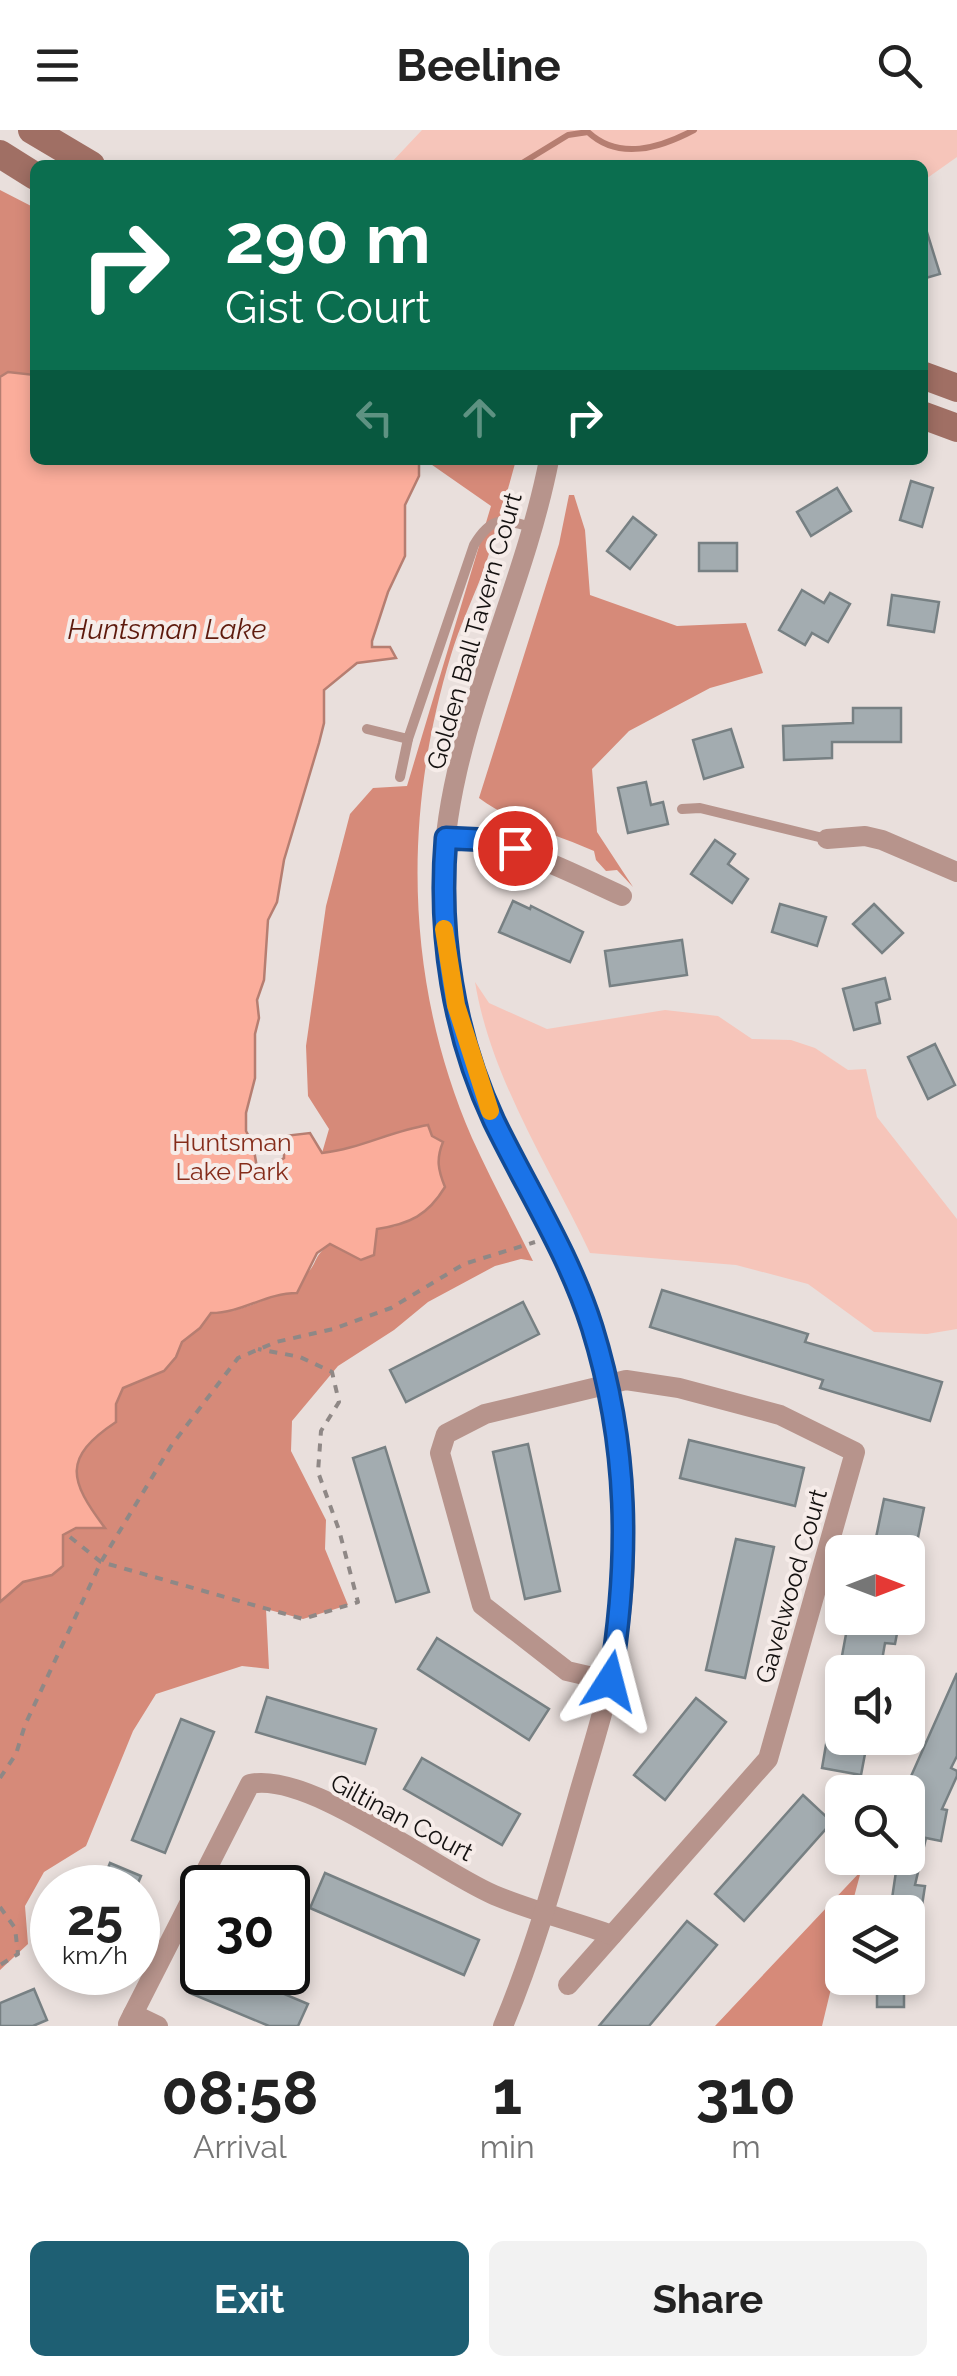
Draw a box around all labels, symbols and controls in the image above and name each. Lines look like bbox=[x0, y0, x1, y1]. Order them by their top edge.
icon: menu bbox=[30, 38, 85, 93]
icon: search bbox=[872, 38, 927, 93]
text: Beeline bbox=[396, 39, 561, 92]
text: 290 m bbox=[225, 197, 431, 279]
icon: right bbox=[60, 200, 190, 330]
text: Gist Court bbox=[225, 281, 431, 334]
icon: left bbox=[347, 390, 402, 445]
icon: ahead bbox=[452, 390, 507, 445]
icon: right bbox=[557, 390, 612, 445]
street label: Golden Ball Tavern Court bbox=[420, 488, 528, 773]
water label: Huntsman Lake bbox=[68, 613, 266, 646]
pin bbox=[473, 806, 558, 891]
icon: arrive bbox=[488, 821, 543, 876]
park label: Huntsman Lake Park bbox=[172, 1127, 292, 1186]
street label: Gavelwood Court bbox=[749, 1485, 833, 1687]
north arrow bbox=[825, 1535, 925, 1635]
map controls bbox=[825, 1535, 925, 1995]
position arrow bbox=[558, 1629, 662, 1733]
button: sound bbox=[825, 1655, 925, 1755]
street label: Giltinan Court bbox=[326, 1767, 479, 1867]
button: search bbox=[825, 1775, 925, 1875]
speed limit sign: 30 bbox=[180, 1865, 310, 1995]
text: 25 bbox=[67, 1888, 123, 1947]
button: layers bbox=[825, 1895, 925, 1995]
text: km/h bbox=[62, 1940, 128, 1970]
text: 08:58 bbox=[161, 2058, 319, 2128]
text: 1 bbox=[492, 2058, 522, 2128]
text: 310 bbox=[696, 2058, 796, 2128]
text: Arrival bbox=[193, 2128, 287, 2165]
text: min bbox=[480, 2128, 535, 2165]
text: m bbox=[731, 2128, 761, 2165]
button: Exit bbox=[30, 2241, 469, 2356]
button: Share bbox=[489, 2241, 927, 2356]

